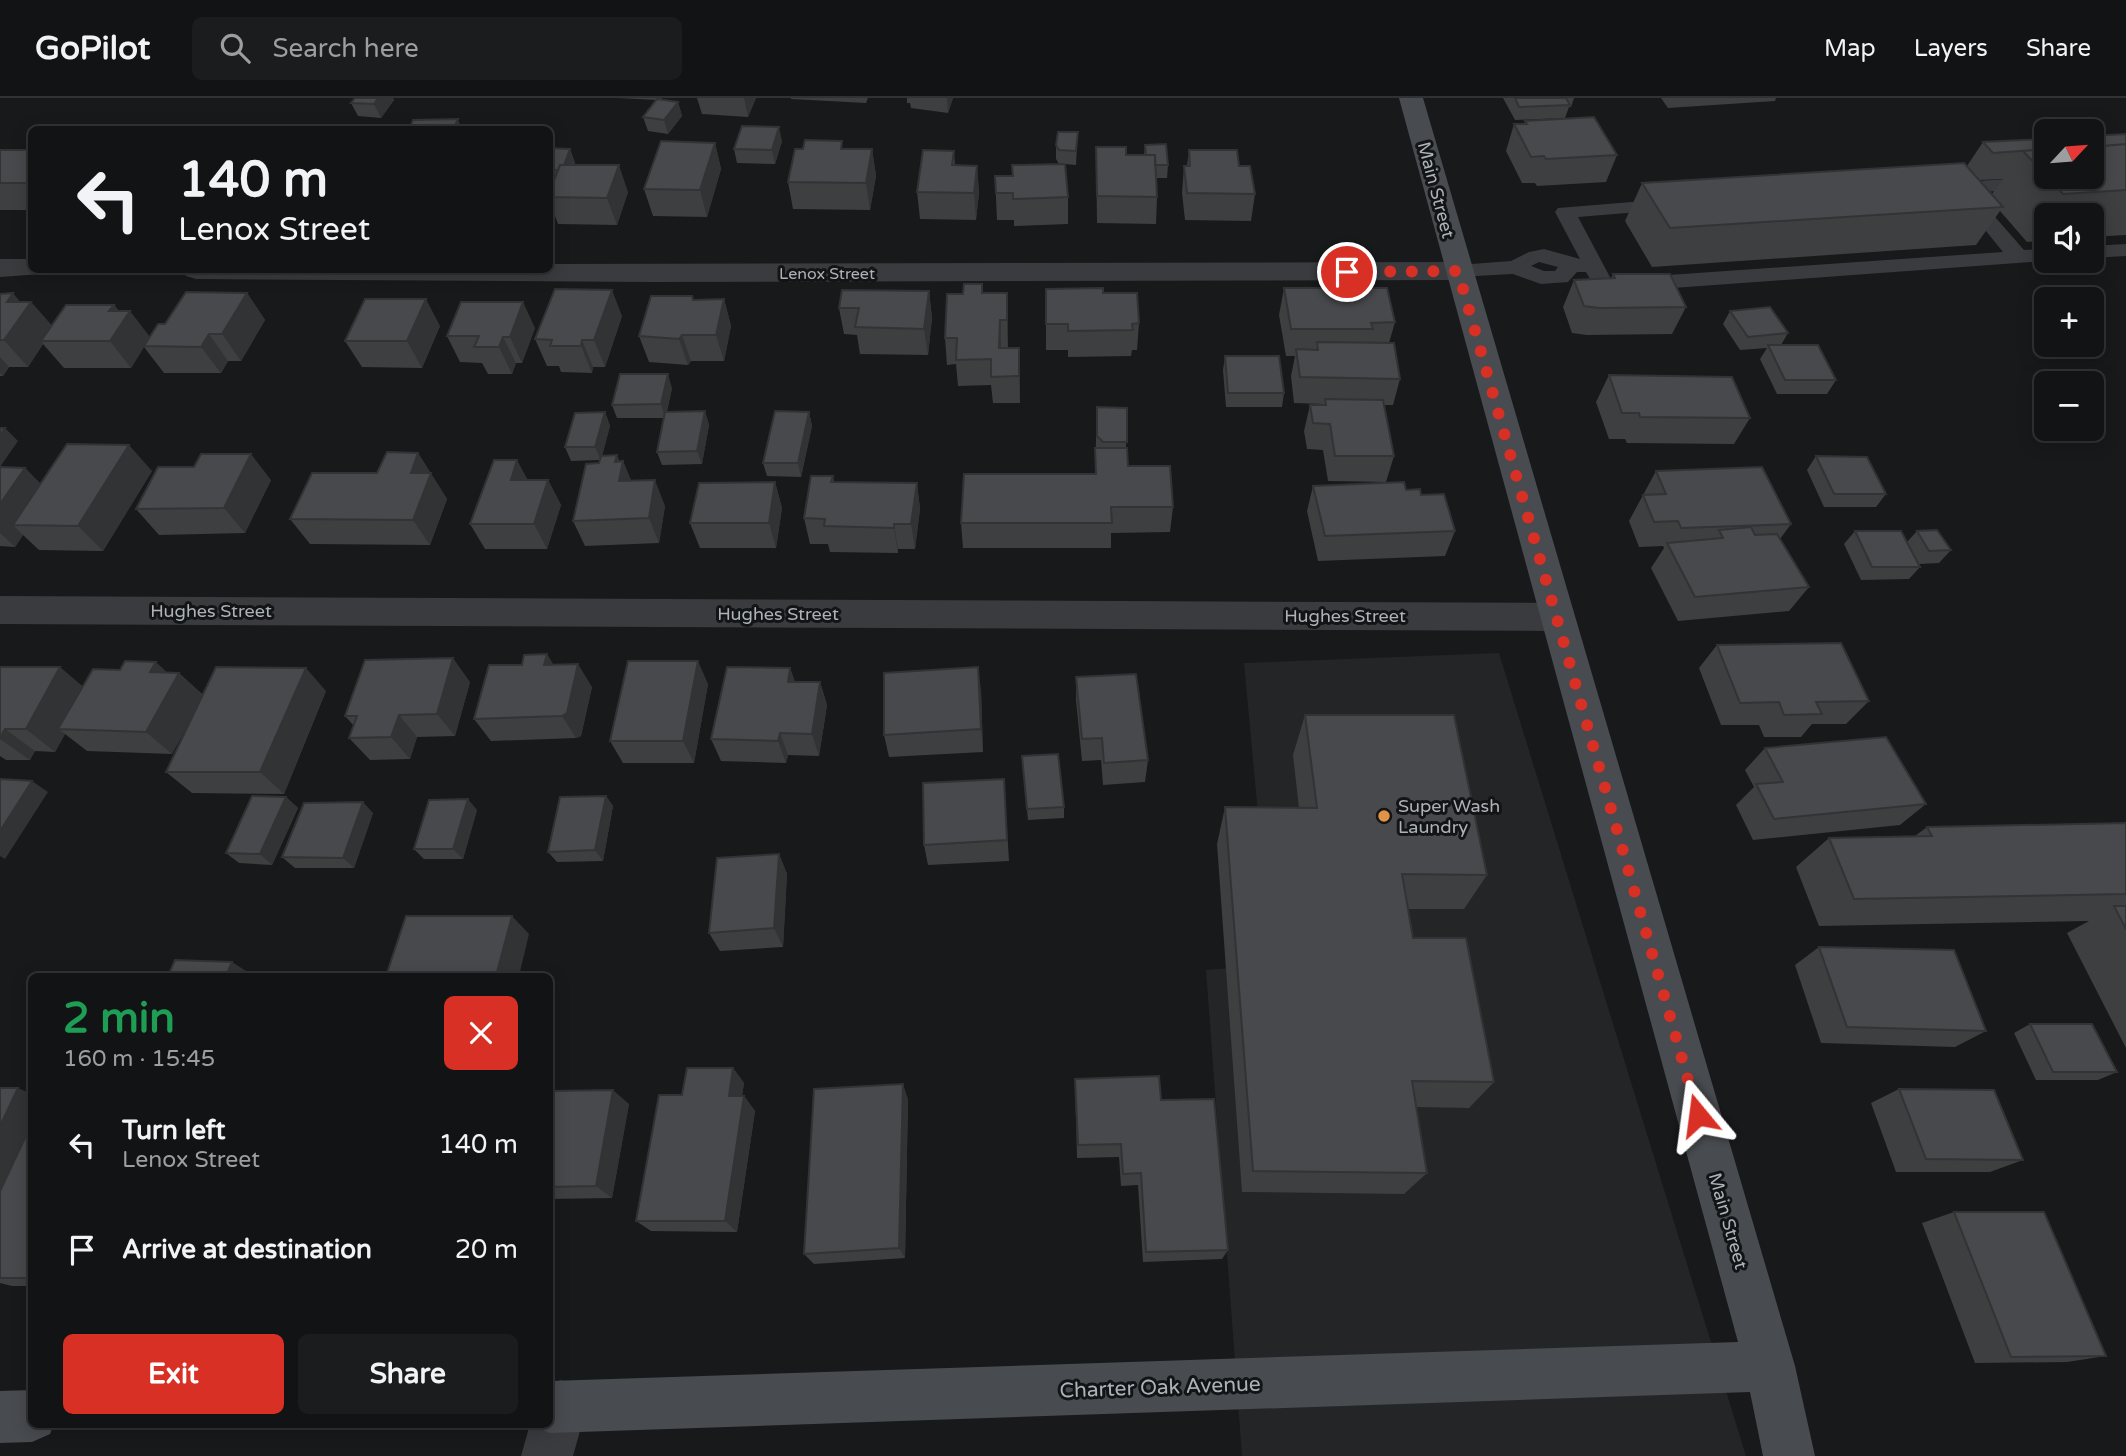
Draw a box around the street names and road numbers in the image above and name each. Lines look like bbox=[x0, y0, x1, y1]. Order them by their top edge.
street label: Main Street bbox=[1413, 139, 1459, 241]
street label: Lenox Street bbox=[779, 264, 875, 284]
street label: Hughes Street bbox=[150, 600, 272, 622]
street label: Hughes Street bbox=[717, 603, 839, 625]
street label: Hughes Street bbox=[1284, 605, 1406, 627]
street label: Main Street bbox=[1704, 1170, 1752, 1272]
street label: Charter Oak Avenue bbox=[1059, 1371, 1261, 1404]

